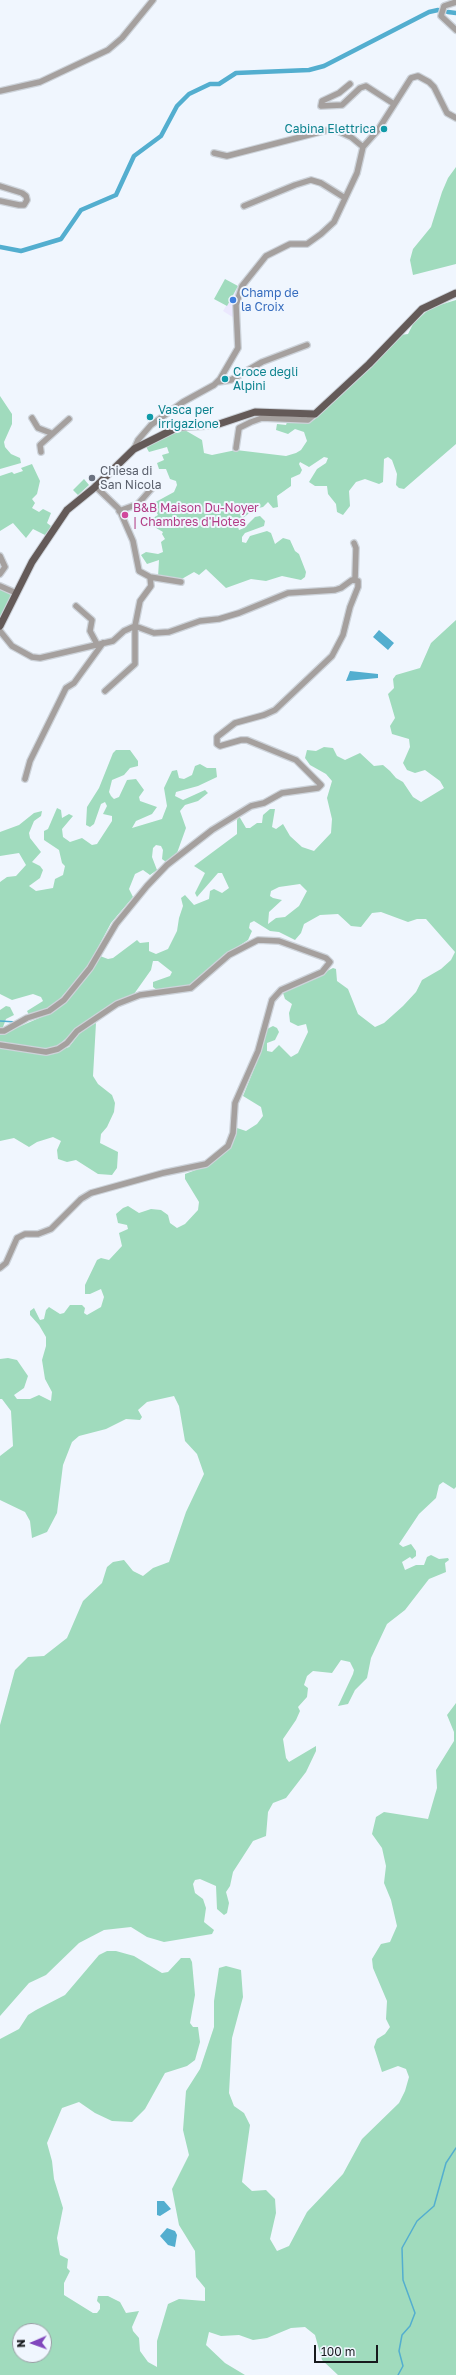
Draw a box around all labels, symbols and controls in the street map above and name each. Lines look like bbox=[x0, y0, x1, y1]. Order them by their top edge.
place label: Cabina Elettrica bbox=[285, 122, 376, 136]
marker: Cabina Elettrica bbox=[379, 124, 389, 134]
place label: Champ de la Croix bbox=[241, 286, 299, 314]
marker: Champ de la Croix bbox=[228, 295, 238, 305]
place label: Croce degli Alpini bbox=[233, 365, 298, 393]
marker: Croce degli Alpini bbox=[220, 374, 230, 384]
place label: Vasca per irrigazione bbox=[158, 403, 219, 431]
marker: Vasca per irrigazione bbox=[145, 412, 155, 422]
place label: Chiesa di San Nicola bbox=[100, 464, 162, 492]
marker: Chiesa di San Nicola bbox=[87, 473, 97, 483]
place label: B&B Maison Du-Noyer | Chambres d'Hotes bbox=[133, 501, 259, 529]
marker: B&B Maison Du-Noyer | Chambres d'Hotes bbox=[120, 510, 130, 520]
north arrow bbox=[12, 2323, 52, 2363]
scale bar bbox=[316, 2337, 380, 2363]
text: N bbox=[14, 2339, 27, 2348]
text: 100 m bbox=[321, 2344, 355, 2359]

